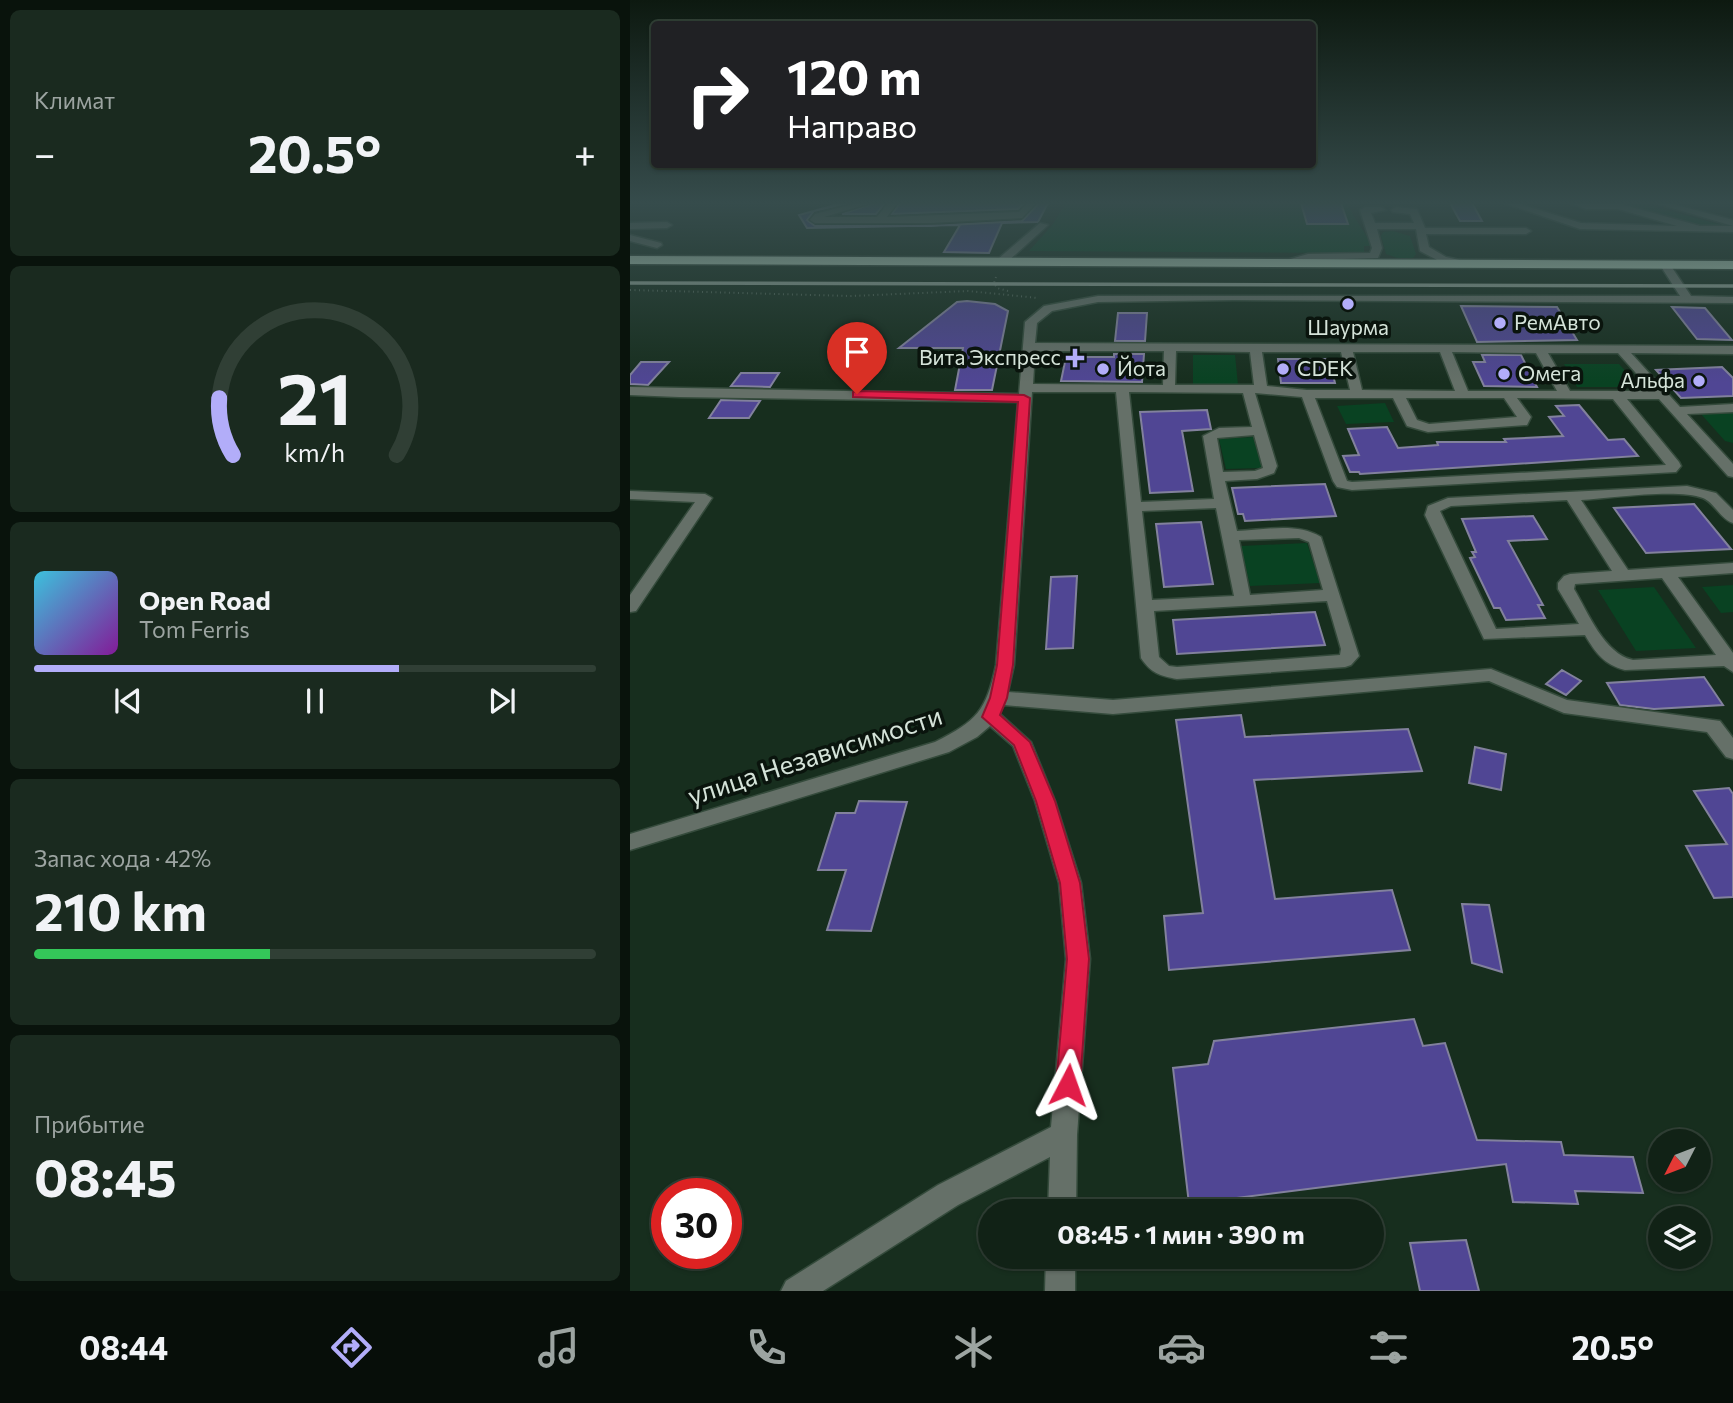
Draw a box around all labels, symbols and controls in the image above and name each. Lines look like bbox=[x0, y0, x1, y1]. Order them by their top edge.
text: 120 m bbox=[787, 45, 921, 105]
icon: right bbox=[672, 49, 763, 140]
text: Климат bbox=[34, 86, 115, 114]
text: Направо bbox=[787, 105, 917, 145]
text: 20.5° bbox=[248, 120, 381, 184]
text: − bbox=[34, 129, 56, 176]
text: + bbox=[574, 129, 596, 176]
marker: Шаурма bbox=[1340, 296, 1356, 312]
place label: РемАвто bbox=[1514, 309, 1601, 334]
place label: Шаурма bbox=[1307, 314, 1389, 339]
marker: РемАвто bbox=[1492, 315, 1508, 331]
pin bbox=[827, 322, 887, 394]
icon: arrive bbox=[838, 333, 876, 371]
place label: Вита Экспресс bbox=[919, 344, 1061, 369]
marker: Вита Экспресс bbox=[1067, 350, 1083, 366]
text: 21 bbox=[278, 352, 352, 441]
place label: Йота bbox=[1117, 355, 1166, 380]
place label: CDEK bbox=[1297, 355, 1353, 380]
place label: Омега bbox=[1518, 360, 1581, 385]
marker: Йота bbox=[1095, 361, 1111, 377]
marker: CDEK bbox=[1275, 361, 1291, 377]
marker: Омега bbox=[1496, 366, 1512, 382]
place label: Альфа bbox=[1620, 367, 1685, 392]
marker: Альфа bbox=[1691, 373, 1707, 389]
text: km/h bbox=[285, 437, 345, 467]
text: Open Road bbox=[139, 584, 271, 615]
text: Tom Ferris bbox=[139, 615, 250, 643]
icon: previous bbox=[109, 682, 147, 720]
icon: pause bbox=[296, 682, 334, 720]
icon: next bbox=[483, 682, 521, 720]
street label: улица Независимости bbox=[683, 699, 946, 810]
text: Запас хода · 42% bbox=[34, 844, 211, 872]
text: 210 km bbox=[34, 878, 207, 942]
position arrow bbox=[1031, 1048, 1105, 1122]
text: Прибытие bbox=[34, 1110, 145, 1138]
north arrow bbox=[1648, 1129, 1712, 1192]
map controls bbox=[1648, 1129, 1711, 1269]
text: 08:45 bbox=[34, 1144, 177, 1208]
speed limit sign: 30 bbox=[651, 1178, 742, 1269]
button: layers bbox=[1648, 1206, 1711, 1269]
text: 08:45 · 1 мин · 390 m bbox=[1057, 1218, 1305, 1249]
icon: directions bbox=[327, 1323, 376, 1372]
icon: music bbox=[534, 1323, 583, 1372]
icon: phone bbox=[742, 1323, 791, 1372]
icon: climate bbox=[949, 1323, 998, 1372]
icon: car bbox=[1157, 1323, 1206, 1372]
icon: filters bbox=[1364, 1323, 1413, 1372]
text: 08:44 bbox=[79, 1327, 168, 1367]
text: 20.5° bbox=[1572, 1327, 1654, 1367]

